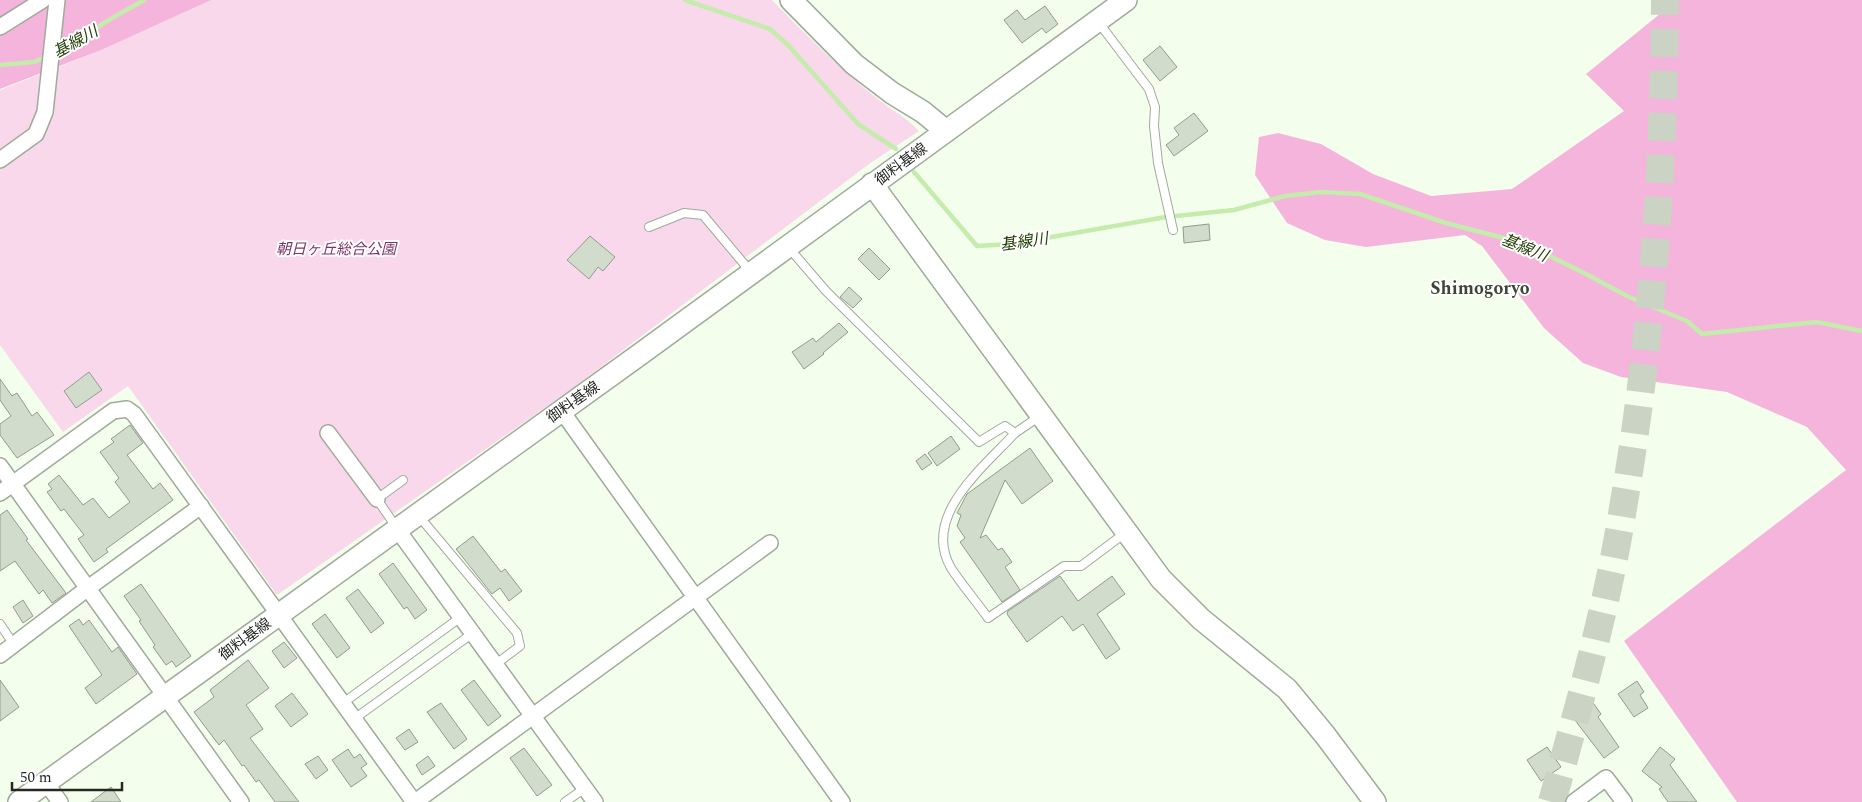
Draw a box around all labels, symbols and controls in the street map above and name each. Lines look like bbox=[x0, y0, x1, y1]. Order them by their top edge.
water label: 基線川 bbox=[49, 19, 104, 64]
street label: 御料基線 bbox=[870, 137, 932, 191]
water label: 基線川 bbox=[999, 226, 1052, 257]
water label: 基線川 bbox=[1498, 228, 1553, 269]
park label: 朝日ヶ丘総合公園 bbox=[276, 238, 398, 261]
district label: Shimogoryo bbox=[1430, 275, 1530, 302]
street label: 御料基線 bbox=[542, 376, 604, 429]
street label: 御料基線 bbox=[214, 612, 276, 666]
scale bar bbox=[12, 760, 122, 792]
text: 50 m bbox=[20, 766, 52, 789]

